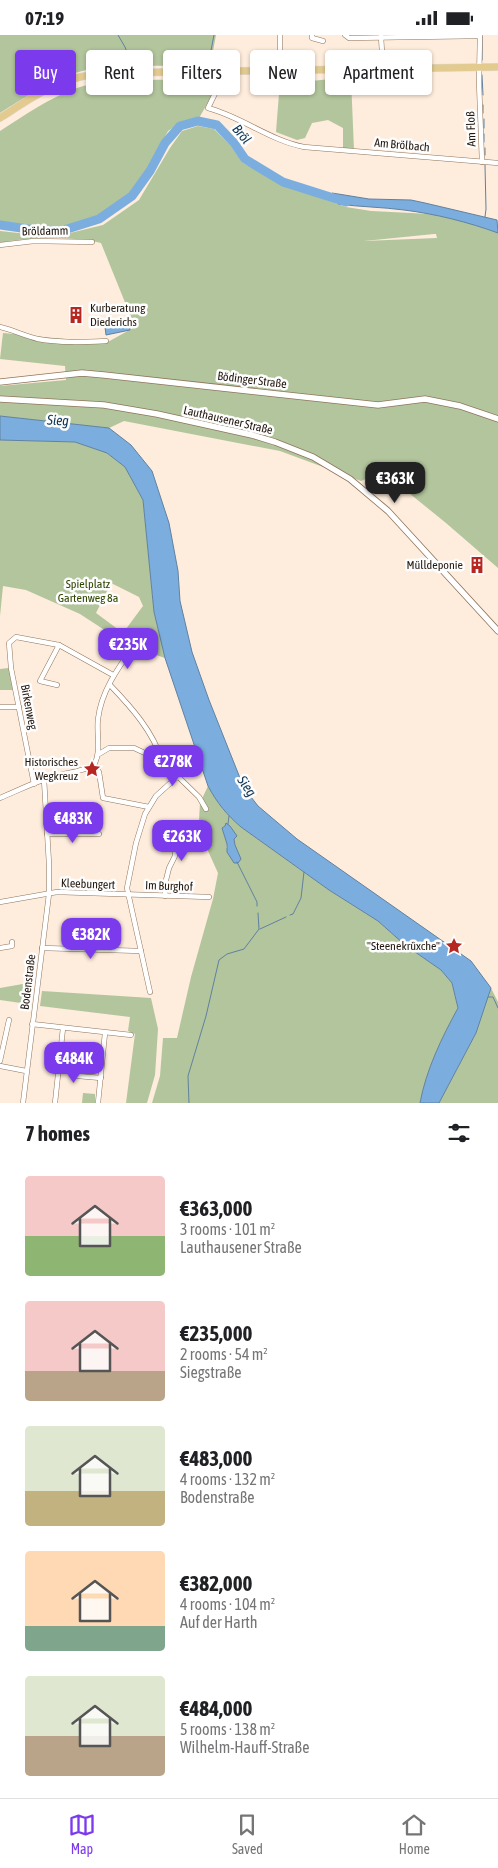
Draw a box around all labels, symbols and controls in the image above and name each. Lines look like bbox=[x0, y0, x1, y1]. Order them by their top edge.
text: 07:19 bbox=[25, 7, 64, 29]
chip: Buy bbox=[15, 50, 76, 95]
chip: Rent bbox=[86, 50, 153, 95]
chip: Filters bbox=[163, 50, 240, 95]
chip: New bbox=[250, 50, 315, 95]
chip: Apartment bbox=[325, 50, 432, 95]
street label: Am Floß bbox=[463, 111, 479, 147]
water label: Bröl bbox=[229, 121, 255, 147]
street label: Am Brölbach bbox=[374, 136, 430, 154]
street label: Bröldamm bbox=[22, 224, 68, 238]
place label: Kurberatung Diederichs bbox=[90, 301, 146, 329]
building icon: Kurberatung Diederichs bbox=[66, 305, 86, 325]
street label: Bödinger Straße bbox=[217, 369, 287, 391]
street label: Lauthausener Straße bbox=[182, 403, 274, 437]
water label: Sieg bbox=[46, 411, 69, 429]
pin: €363K bbox=[360, 461, 430, 504]
text: €363K bbox=[376, 469, 414, 487]
building icon: Mülldeponie bbox=[467, 555, 487, 575]
place label: Mülldeponie bbox=[406, 558, 463, 572]
park label: Spielplatz Gartenweg 8a bbox=[58, 577, 118, 605]
pin: €235K bbox=[93, 627, 163, 670]
text: €235K bbox=[109, 635, 147, 653]
street label: Birkenweg bbox=[18, 683, 40, 732]
pin: €278K bbox=[138, 745, 208, 787]
text: €278K bbox=[154, 752, 192, 770]
place label: Historisches Wegkreuz bbox=[25, 755, 79, 783]
place icon: Historisches Wegkreuz bbox=[82, 759, 102, 779]
water label: Sieg bbox=[234, 772, 260, 800]
pin: €483K bbox=[38, 801, 108, 844]
text: €483K bbox=[54, 809, 92, 827]
pin: €263K bbox=[147, 819, 217, 862]
text: €263K bbox=[163, 827, 201, 845]
street label: Kleebungert bbox=[61, 876, 116, 892]
street label: Im Burghof bbox=[145, 878, 194, 894]
pin: €382K bbox=[56, 917, 126, 960]
text: €382K bbox=[72, 925, 110, 943]
place icon: "Steenekrüxche" bbox=[444, 936, 464, 956]
place label: "Steenekrüxche" bbox=[367, 939, 440, 953]
street label: Bodenstraße bbox=[18, 953, 38, 1011]
pin: €484K bbox=[39, 1041, 109, 1084]
text: €484K bbox=[55, 1049, 93, 1067]
icon: filters bbox=[445, 1119, 473, 1147]
text: 7 homes bbox=[25, 1121, 90, 1145]
icon: home bbox=[65, 1196, 125, 1256]
text: €363,000 bbox=[180, 1196, 252, 1220]
text: 3 rooms · 101 m² bbox=[180, 1220, 275, 1238]
text: Lauthausener Straße bbox=[180, 1238, 302, 1256]
icon: home bbox=[65, 1321, 125, 1381]
text: €235,000 bbox=[180, 1321, 252, 1345]
text: 2 rooms · 54 m² bbox=[180, 1345, 268, 1363]
text: Siegstraße bbox=[180, 1363, 241, 1381]
icon: home bbox=[65, 1446, 125, 1506]
text: €483,000 bbox=[180, 1446, 252, 1470]
text: 4 rooms · 132 m² bbox=[180, 1470, 275, 1488]
text: Bodenstraße bbox=[180, 1488, 255, 1506]
icon: home bbox=[65, 1571, 125, 1631]
text: €382,000 bbox=[180, 1571, 252, 1595]
text: 4 rooms · 104 m² bbox=[180, 1595, 275, 1613]
text: Auf der Harth bbox=[180, 1613, 258, 1631]
icon: home bbox=[65, 1696, 125, 1756]
text: €484,000 bbox=[180, 1696, 252, 1720]
text: 5 rooms · 138 m² bbox=[180, 1720, 275, 1738]
text: Wilhelm-Hauff-Straße bbox=[180, 1738, 309, 1756]
tab: Map bbox=[68, 1811, 96, 1857]
tab: Saved bbox=[232, 1811, 263, 1857]
tab: Home bbox=[399, 1811, 430, 1857]

